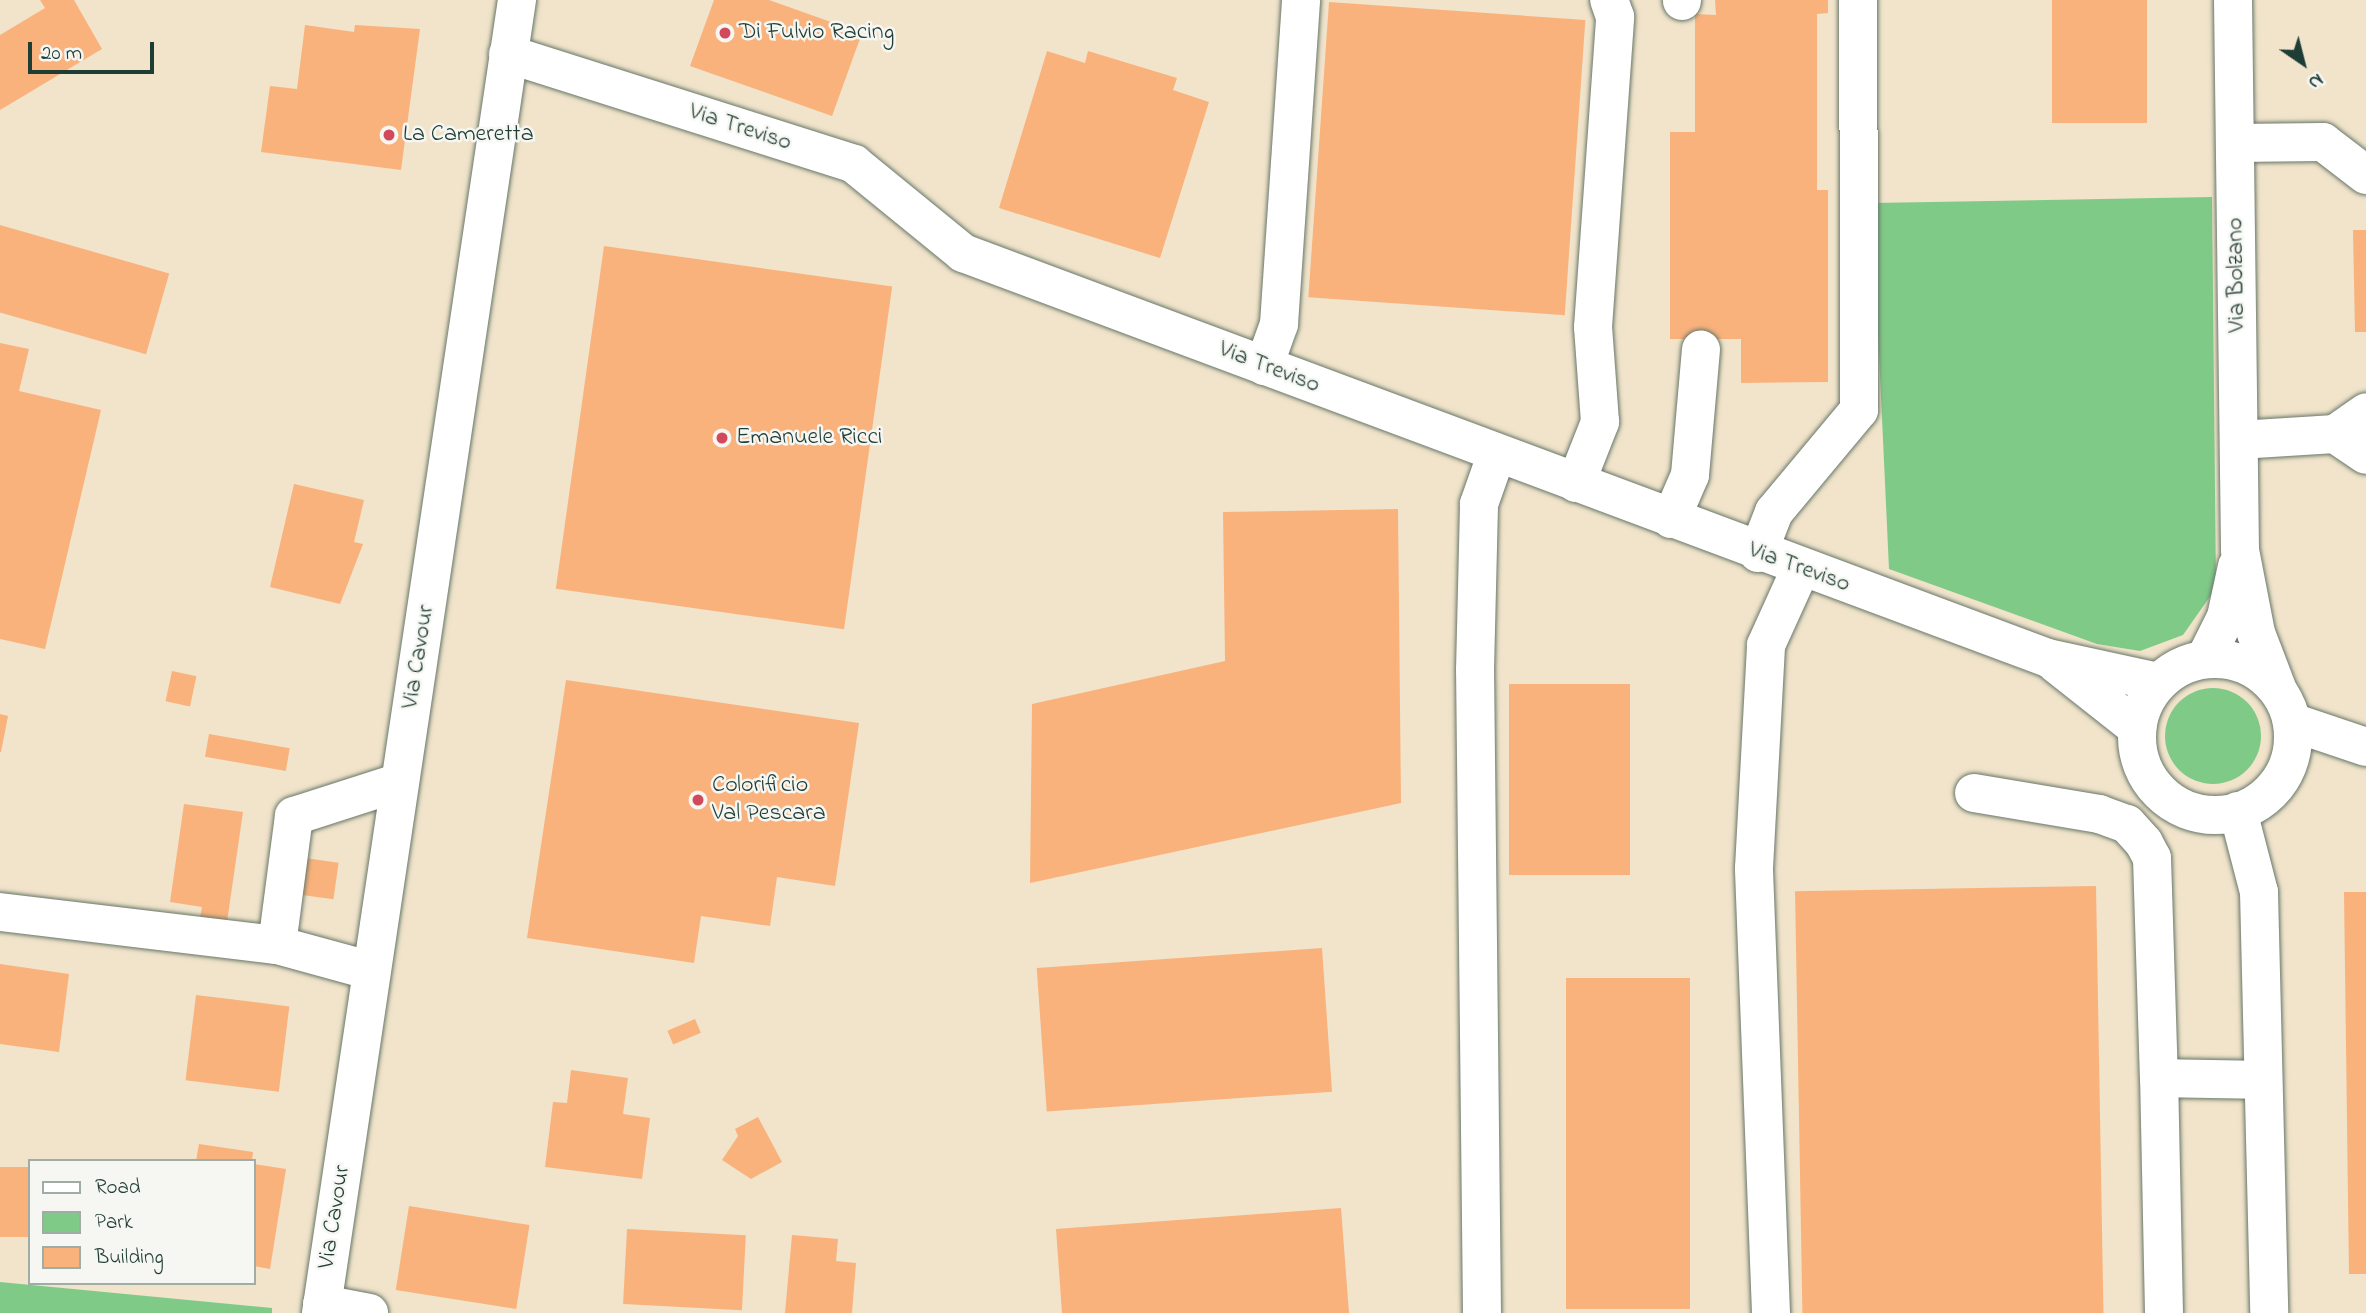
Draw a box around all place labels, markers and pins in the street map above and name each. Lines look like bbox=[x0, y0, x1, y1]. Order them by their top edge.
place label: Di Fulvio Racing bbox=[739, 19, 894, 47]
marker: Di Fulvio Racing bbox=[717, 25, 733, 41]
place label: La Cameretta bbox=[403, 121, 534, 149]
marker: La Cameretta bbox=[381, 127, 397, 143]
place label: Emanuele Ricci bbox=[736, 424, 882, 452]
marker: Emanuele Ricci bbox=[714, 430, 730, 446]
place label: Colorificio Val Pescara bbox=[712, 772, 826, 828]
marker: Colorificio Val Pescara bbox=[690, 792, 706, 808]

